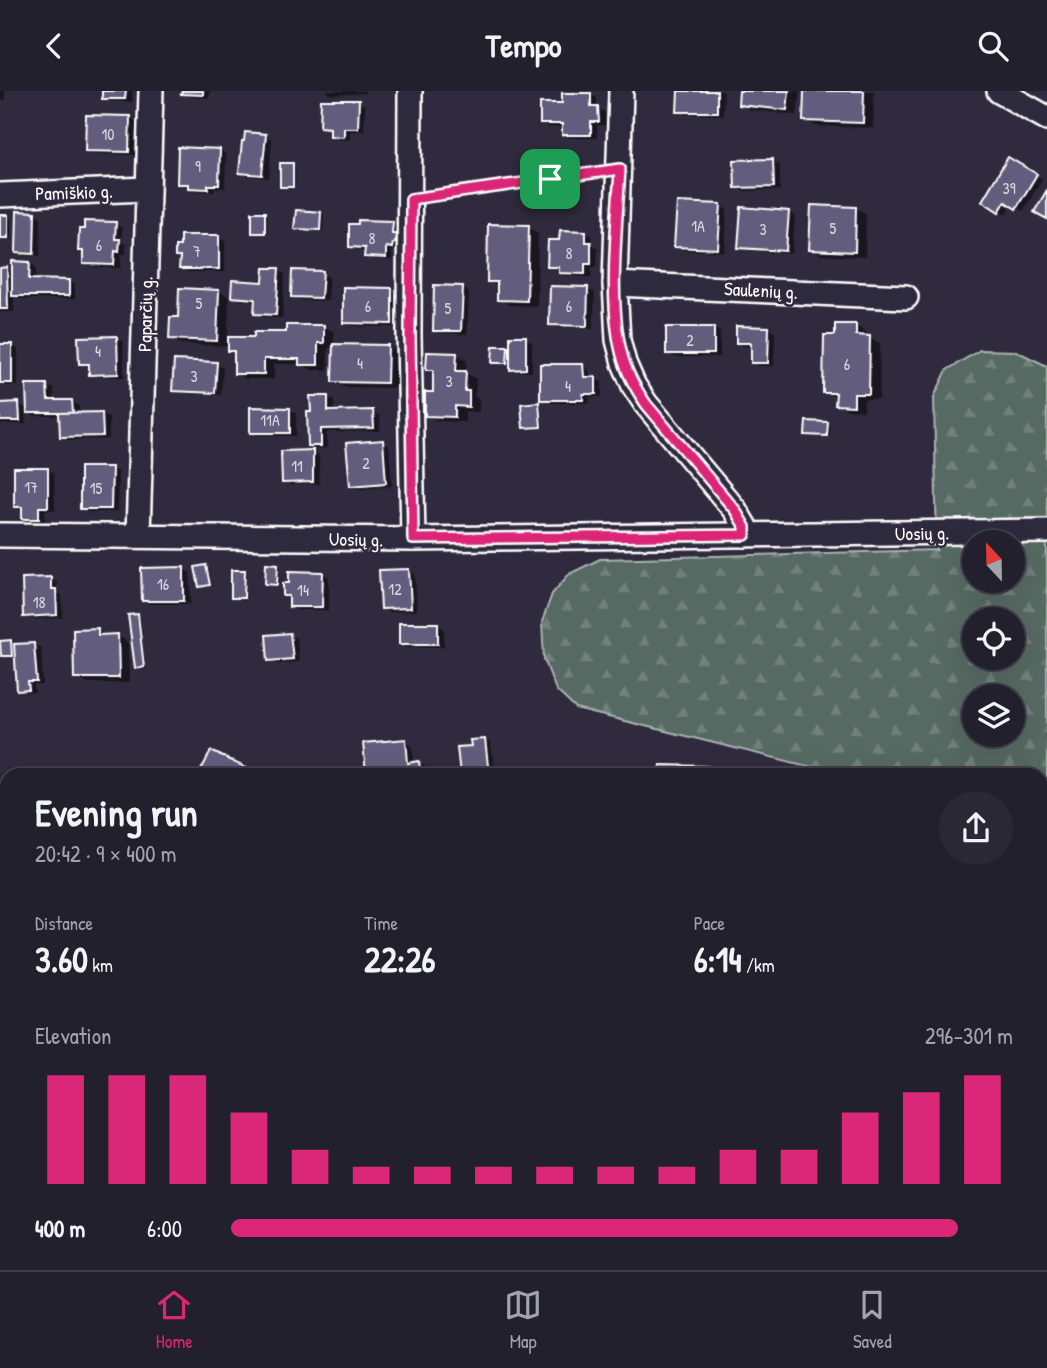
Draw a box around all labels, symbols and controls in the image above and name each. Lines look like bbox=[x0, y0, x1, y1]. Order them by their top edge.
text: Tempo bbox=[485, 24, 562, 67]
icon: back bbox=[35, 27, 73, 65]
icon: search bbox=[974, 27, 1012, 65]
house number: 10 bbox=[102, 123, 114, 145]
pin bbox=[520, 149, 580, 209]
house number: 9 bbox=[195, 155, 201, 177]
icon: arrive bbox=[531, 160, 569, 198]
house number: 39 bbox=[1002, 177, 1016, 199]
street label: Pamiškio g. bbox=[35, 178, 113, 206]
house number: 1A bbox=[691, 215, 705, 237]
house number: 5 bbox=[830, 217, 837, 239]
house number: 3 bbox=[759, 218, 767, 240]
house number: 8 bbox=[369, 227, 376, 249]
house number: 6 bbox=[96, 234, 102, 256]
house number: 7 bbox=[193, 240, 201, 262]
house number: 8 bbox=[566, 242, 573, 264]
street label: Saulenių g. bbox=[724, 275, 798, 305]
street label: Paparčių g. bbox=[131, 276, 159, 352]
house number: 5 bbox=[196, 292, 203, 314]
house number: 6 bbox=[365, 295, 371, 317]
house number: 6 bbox=[566, 295, 572, 317]
house number: 5 bbox=[445, 297, 452, 319]
house number: 2 bbox=[686, 329, 694, 351]
house number: 4 bbox=[95, 340, 101, 362]
house number: 4 bbox=[357, 352, 363, 374]
house number: 6 bbox=[844, 353, 850, 375]
house number: 3 bbox=[190, 365, 198, 387]
house number: 3 bbox=[445, 370, 453, 392]
house number: 4 bbox=[565, 375, 571, 397]
house number: 11A bbox=[260, 409, 280, 431]
house number: 2 bbox=[362, 452, 370, 474]
house number: 11 bbox=[291, 455, 303, 477]
house number: 17 bbox=[24, 476, 38, 498]
house number: 15 bbox=[90, 477, 103, 499]
street label: Uosių g. bbox=[895, 520, 949, 546]
street label: Uosių g. bbox=[329, 526, 383, 552]
north arrow bbox=[962, 530, 1026, 593]
map controls bbox=[962, 530, 1025, 747]
house number: 16 bbox=[157, 573, 169, 595]
house number: 12 bbox=[388, 578, 402, 600]
house number: 14 bbox=[297, 579, 309, 601]
house number: 18 bbox=[33, 591, 45, 613]
button: locate bbox=[962, 607, 1025, 670]
button: layers bbox=[962, 684, 1025, 747]
text: Evening run bbox=[35, 786, 198, 838]
button: share bbox=[939, 791, 1013, 865]
text: 20:42 · 9 × 400 m bbox=[35, 838, 176, 869]
text: Distance bbox=[35, 910, 93, 936]
text: Time bbox=[364, 910, 398, 936]
text: Pace bbox=[694, 910, 725, 936]
text: 3.60 bbox=[35, 936, 88, 983]
text: 22:26 bbox=[364, 936, 436, 983]
text: 6:14 bbox=[694, 936, 742, 983]
text: km bbox=[88, 952, 113, 978]
text: /km bbox=[742, 952, 775, 978]
text: Elevation bbox=[35, 1020, 111, 1051]
text: 296–301 m bbox=[925, 1020, 1013, 1051]
text: 400 m bbox=[35, 1213, 85, 1244]
text: 6:00 bbox=[147, 1213, 182, 1244]
tab: Home bbox=[155, 1286, 193, 1354]
tab: Map bbox=[504, 1286, 542, 1354]
tab: Saved bbox=[853, 1286, 892, 1354]

